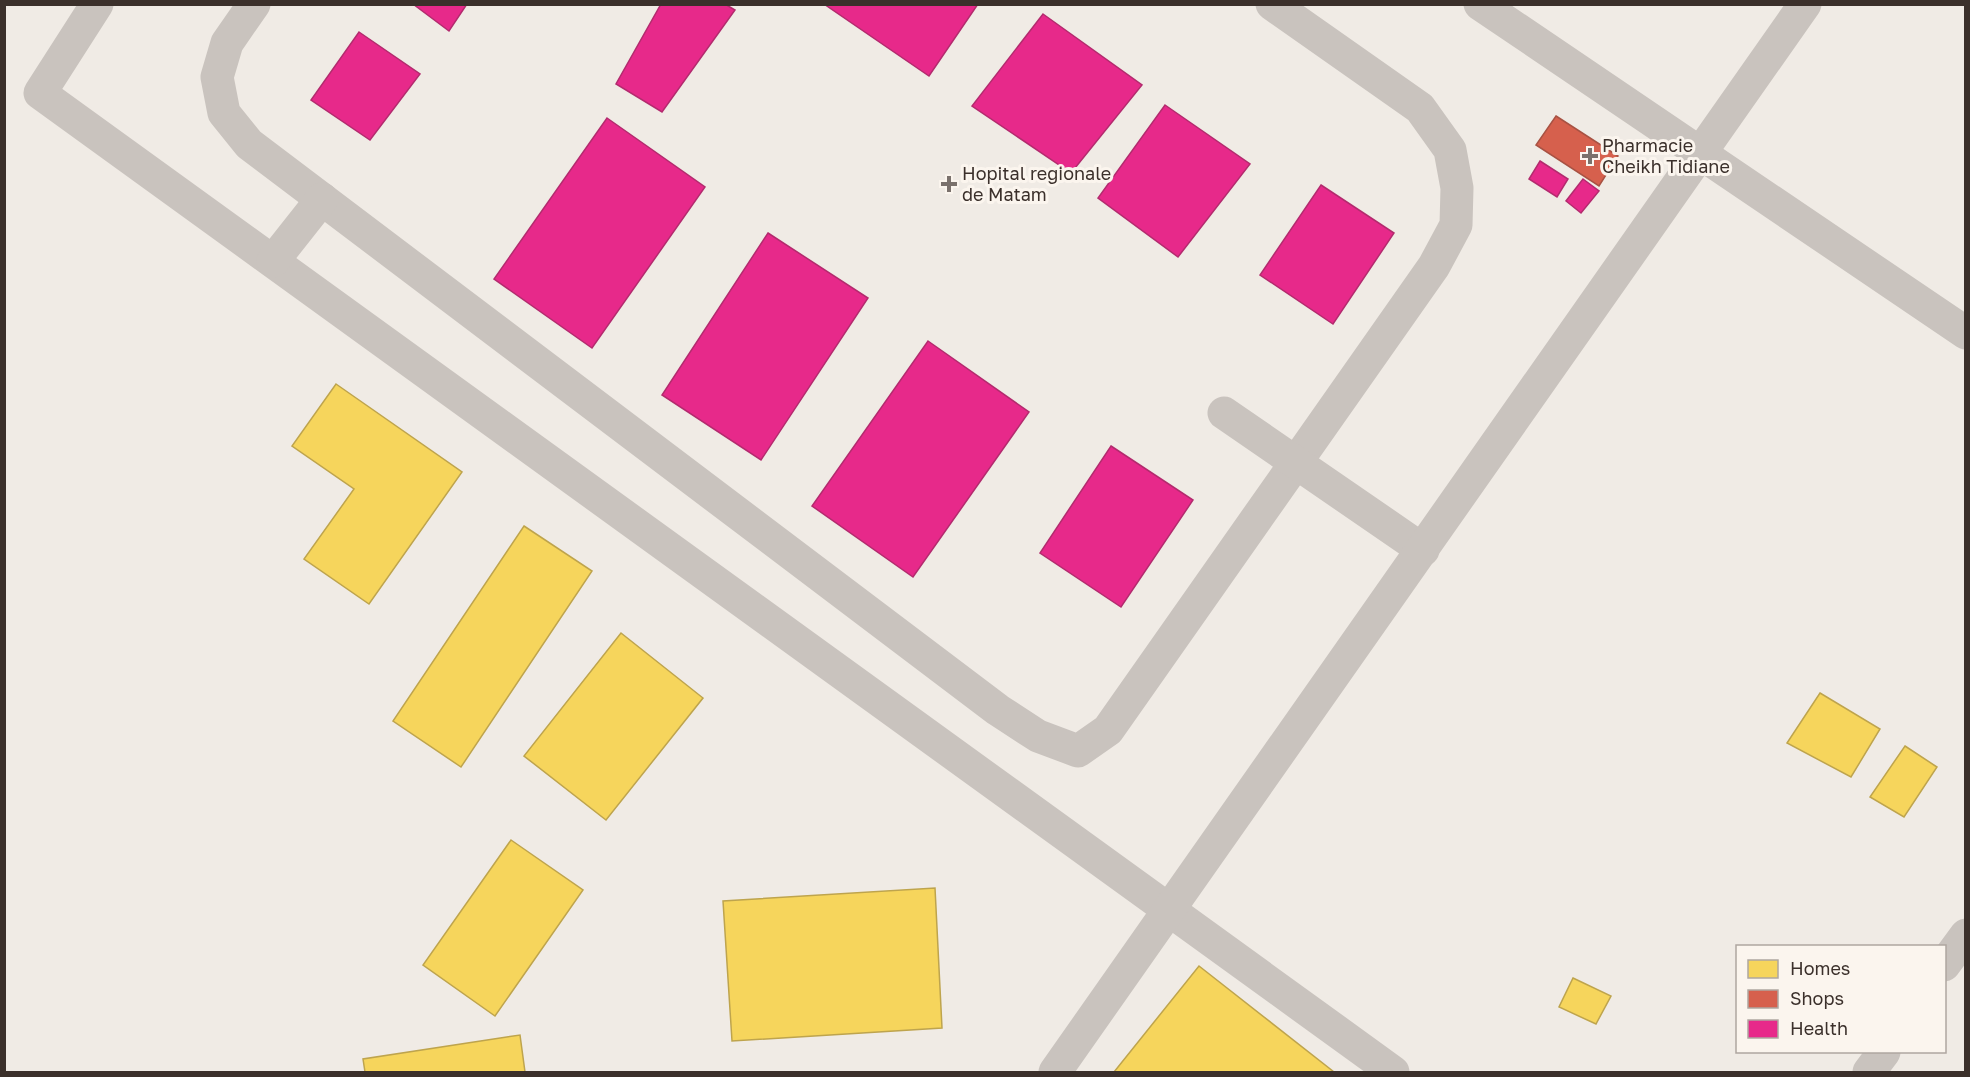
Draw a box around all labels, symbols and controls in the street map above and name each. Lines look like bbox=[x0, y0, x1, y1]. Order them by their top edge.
place label: Pharmacie Cheikh Tidiane bbox=[1602, 134, 1730, 177]
marker: Pharmacie Cheikh Tidiane bbox=[1583, 149, 1597, 163]
place label: Hopital regionale de Matam bbox=[962, 162, 1111, 205]
marker: Hopital regionale de Matam bbox=[940, 175, 958, 193]
legend bbox=[1736, 945, 1946, 1053]
text: Homes bbox=[1790, 957, 1850, 979]
text: Shops bbox=[1790, 987, 1844, 1009]
text: Health bbox=[1790, 1017, 1848, 1039]

